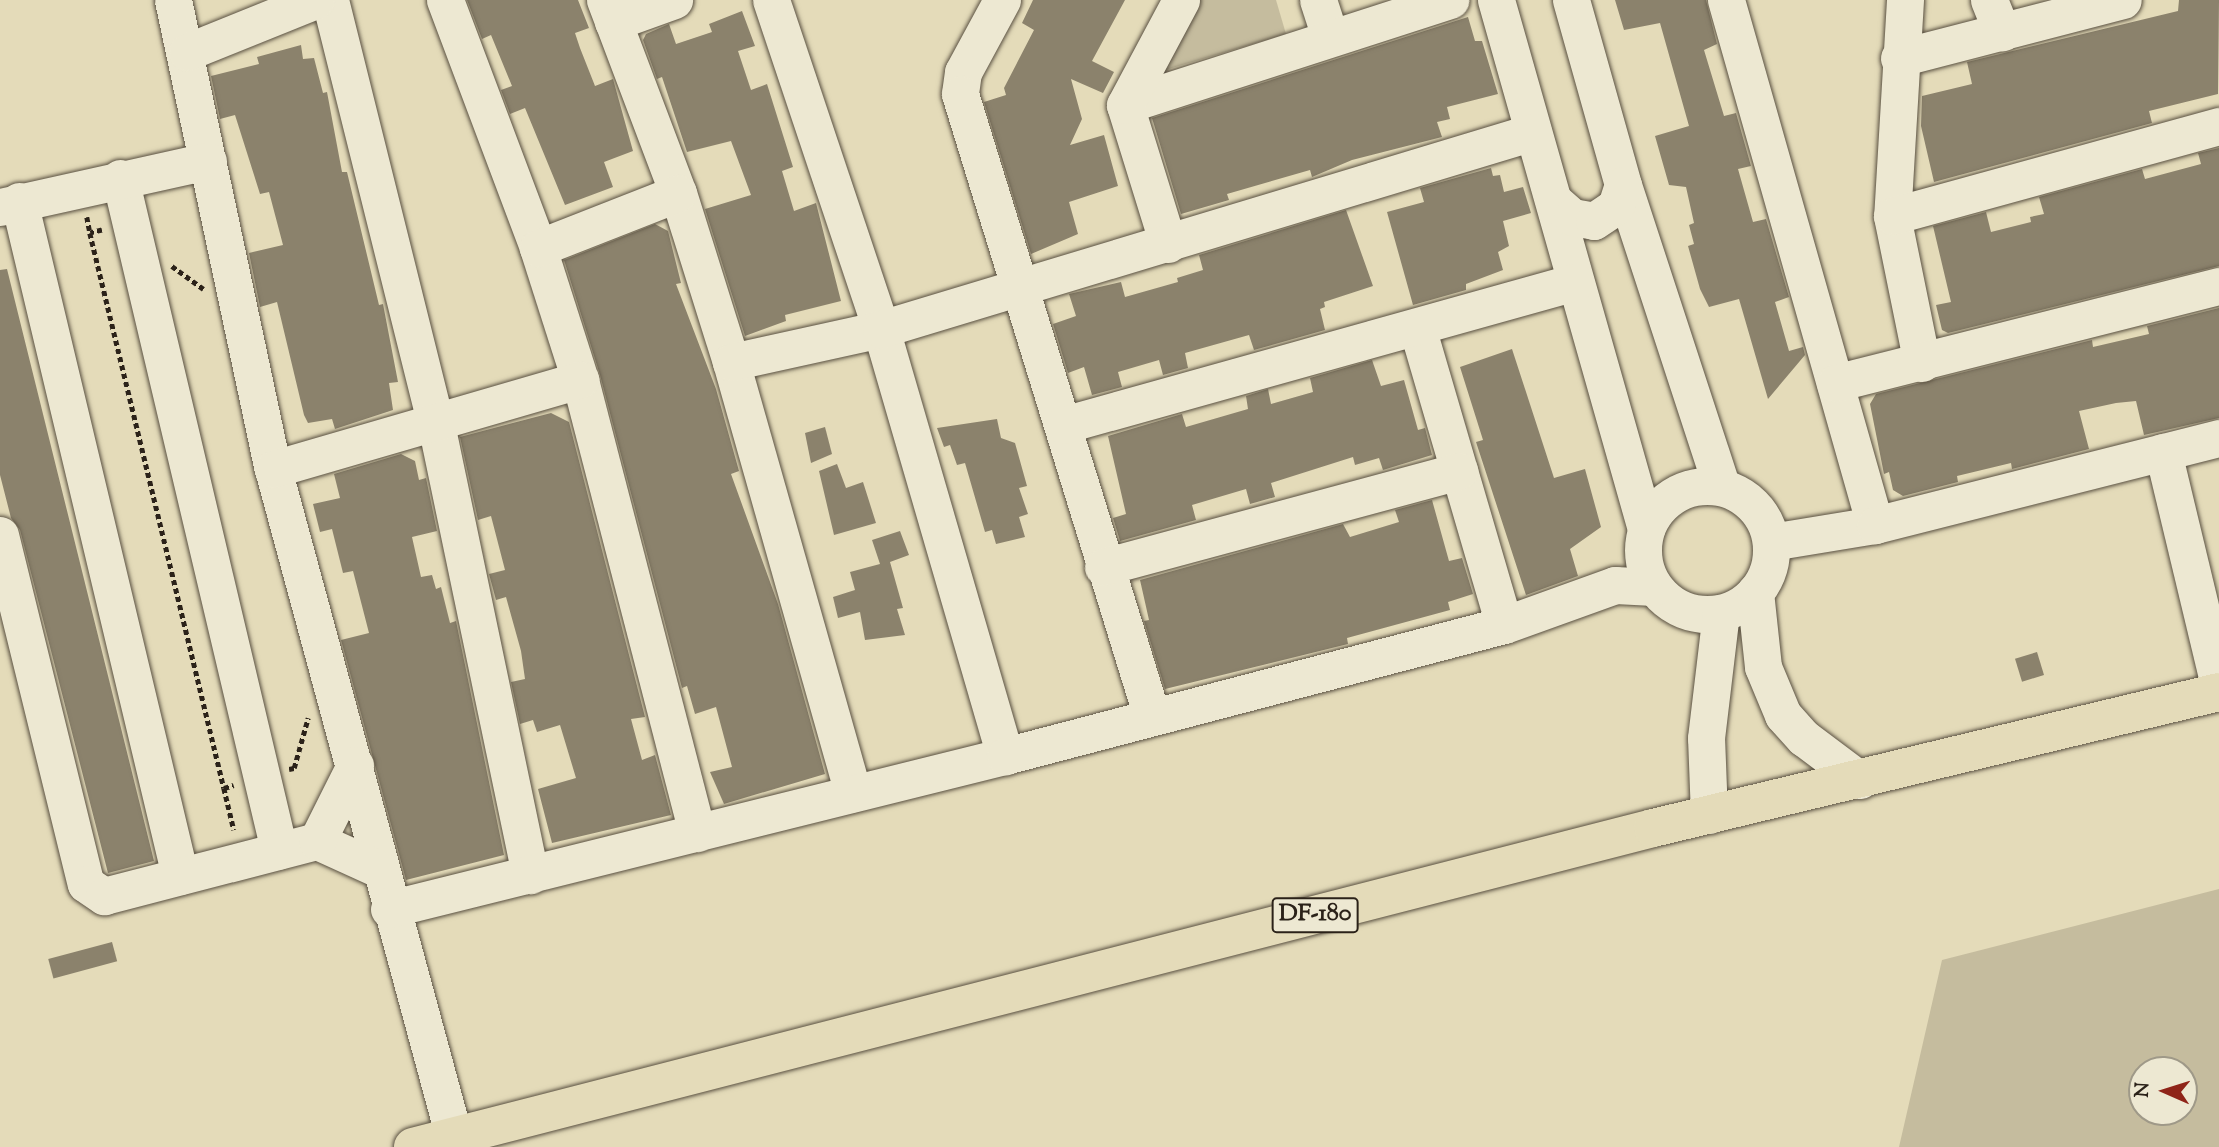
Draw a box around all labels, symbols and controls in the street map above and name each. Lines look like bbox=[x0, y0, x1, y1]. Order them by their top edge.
road number: DF-180 bbox=[1271, 894, 1359, 936]
north arrow bbox=[2128, 1056, 2198, 1126]
text: N bbox=[2130, 1082, 2157, 1098]

